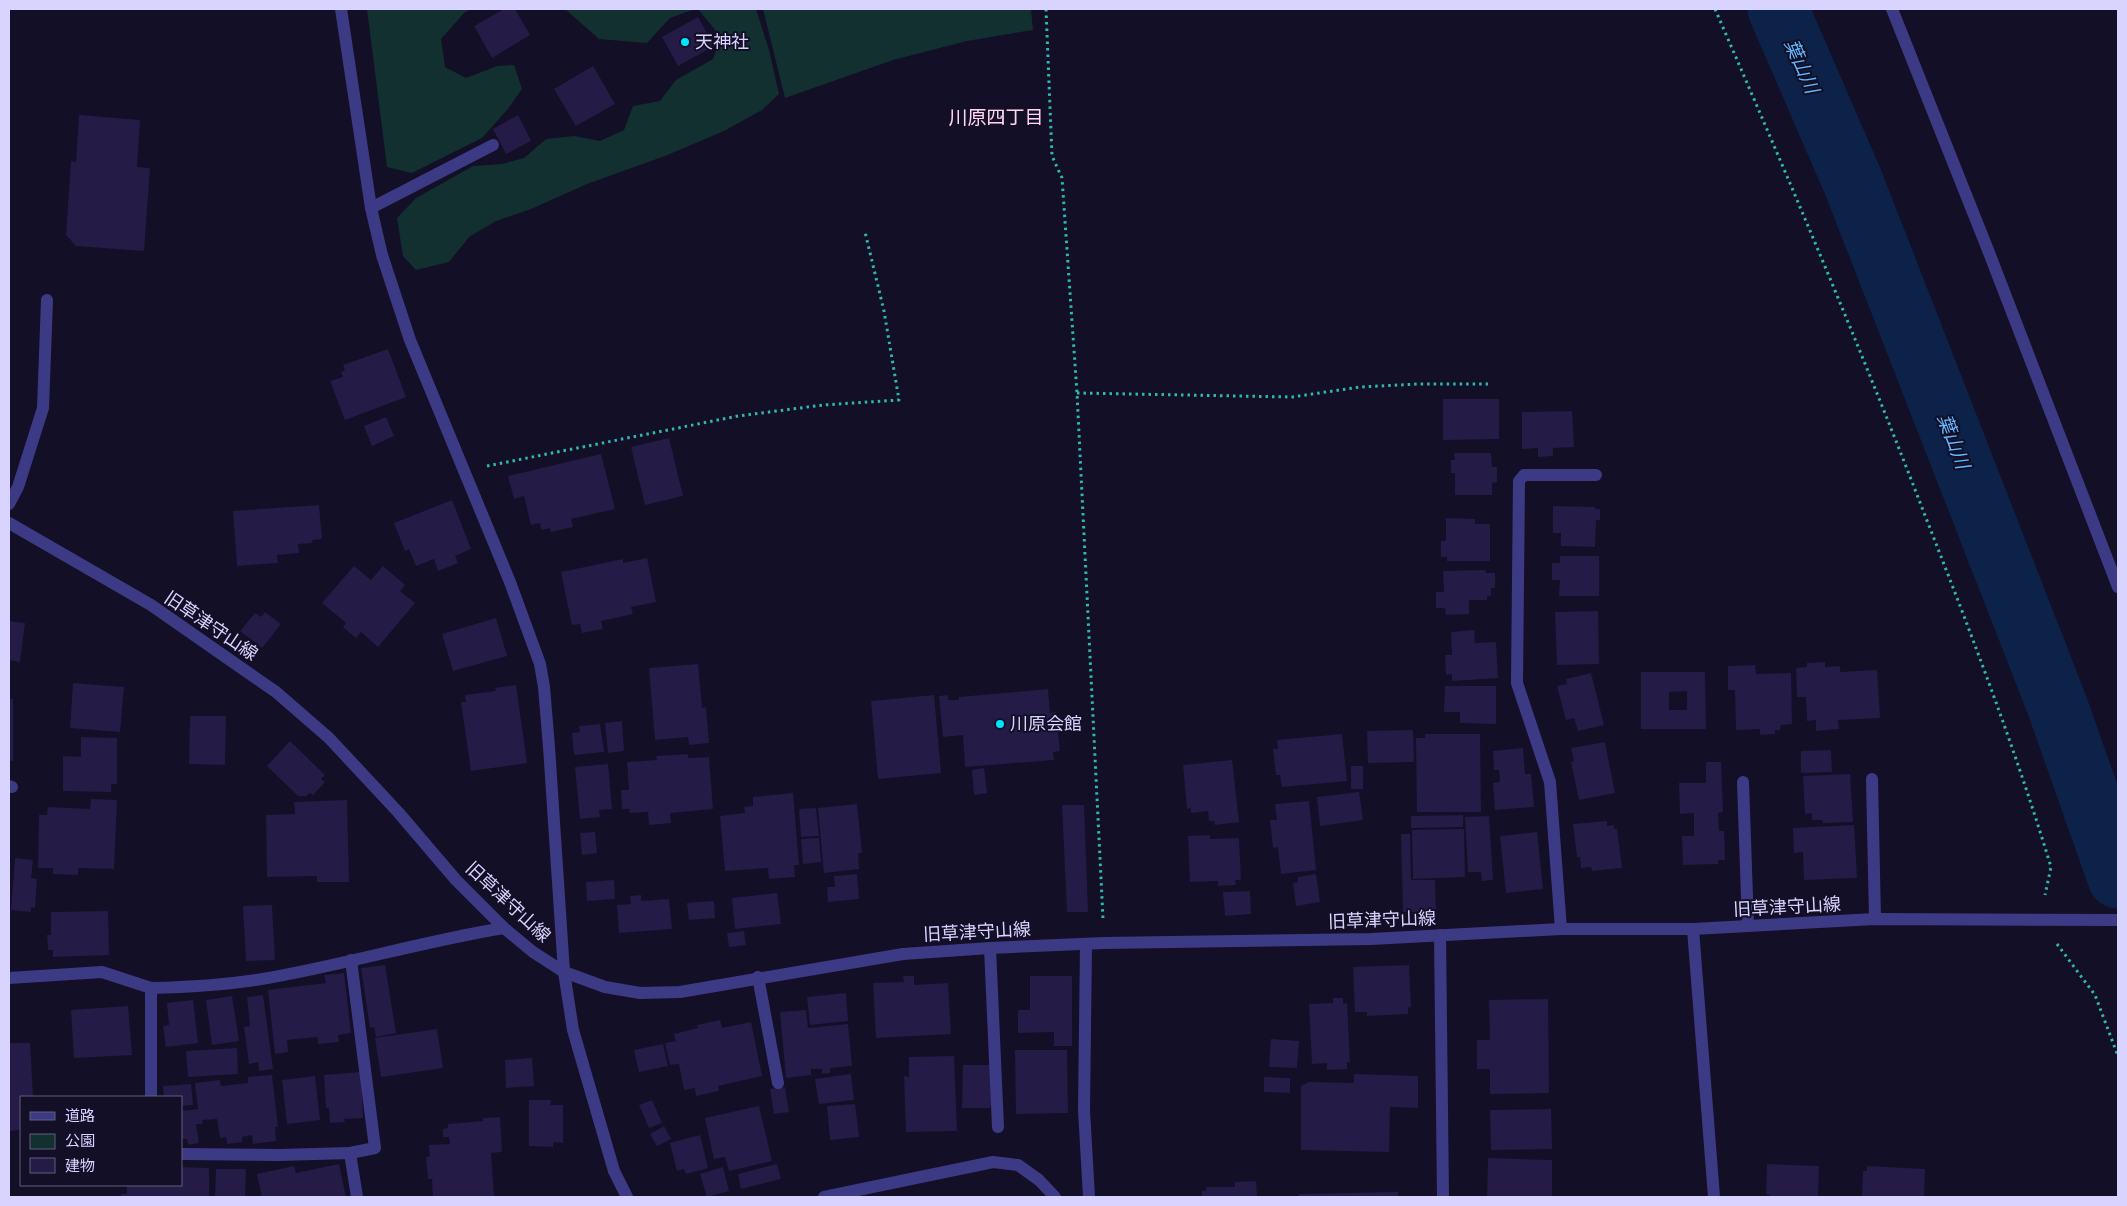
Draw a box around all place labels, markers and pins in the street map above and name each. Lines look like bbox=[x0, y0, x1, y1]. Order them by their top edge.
place label: 天神社 bbox=[695, 30, 749, 52]
marker: 天神社 bbox=[679, 36, 691, 48]
place label: 川原会館 bbox=[1010, 712, 1082, 734]
marker: 川原会館 bbox=[994, 718, 1006, 730]

